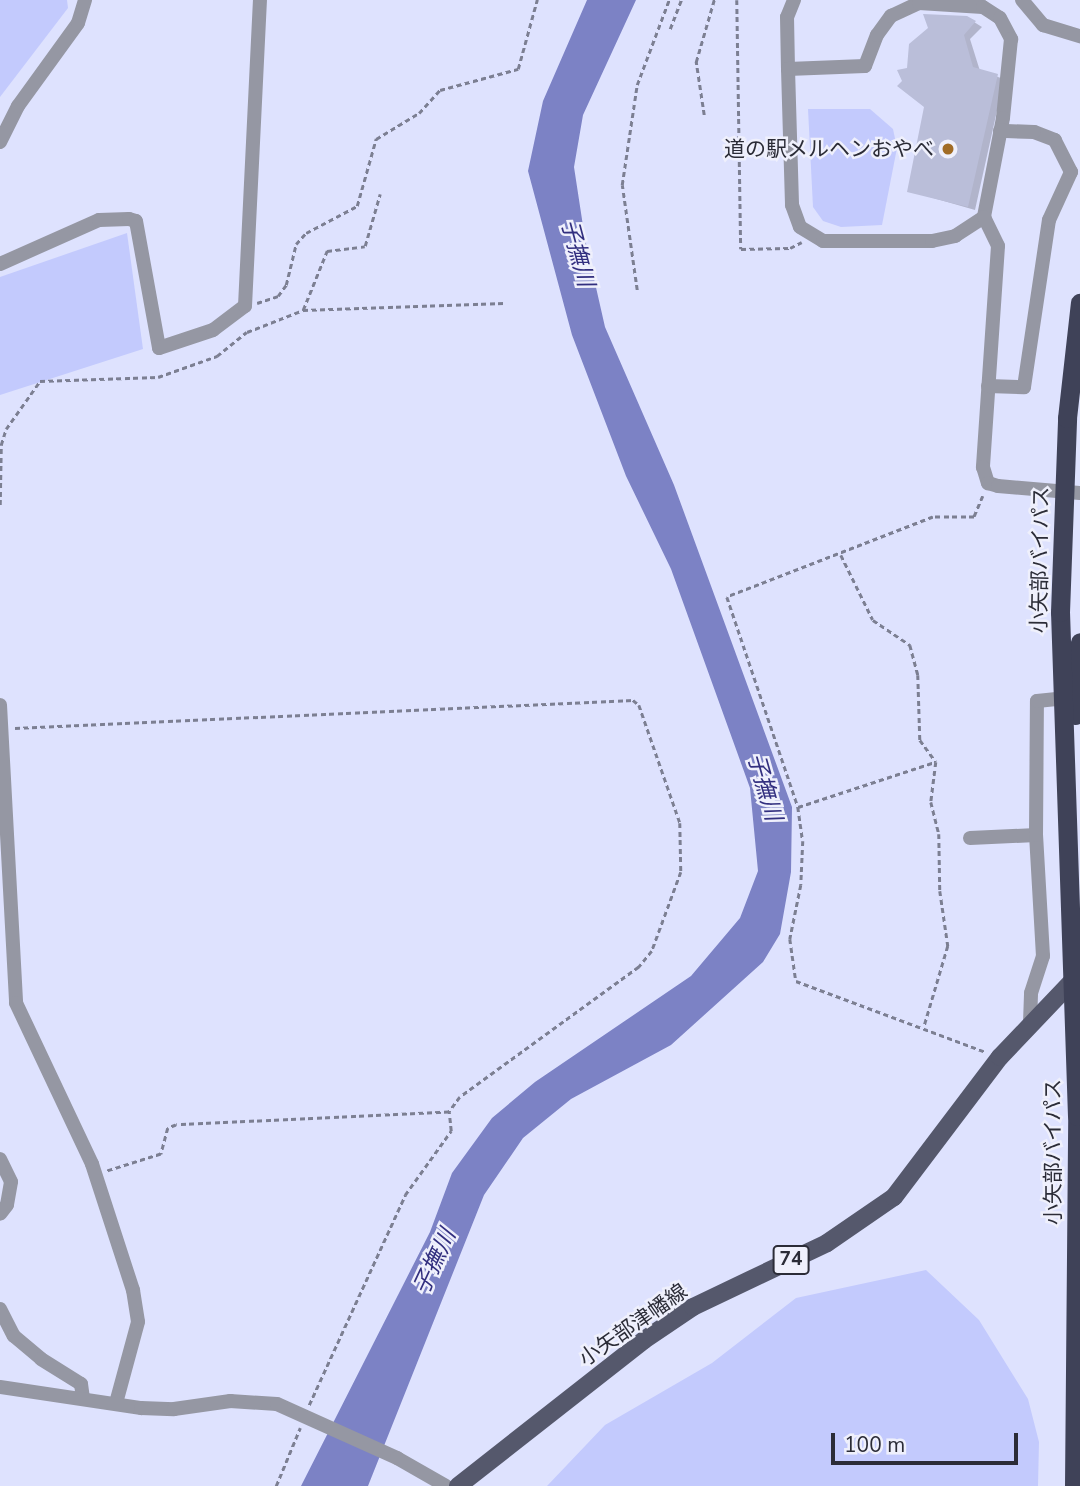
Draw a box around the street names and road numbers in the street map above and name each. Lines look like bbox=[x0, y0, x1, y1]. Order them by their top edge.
street label: 小矢部バイパス bbox=[1026, 486, 1054, 634]
street label: 小矢部バイパス bbox=[1040, 1079, 1066, 1225]
road number: 74 bbox=[772, 1244, 810, 1276]
street label: 小矢部津幡線 bbox=[574, 1279, 692, 1371]

